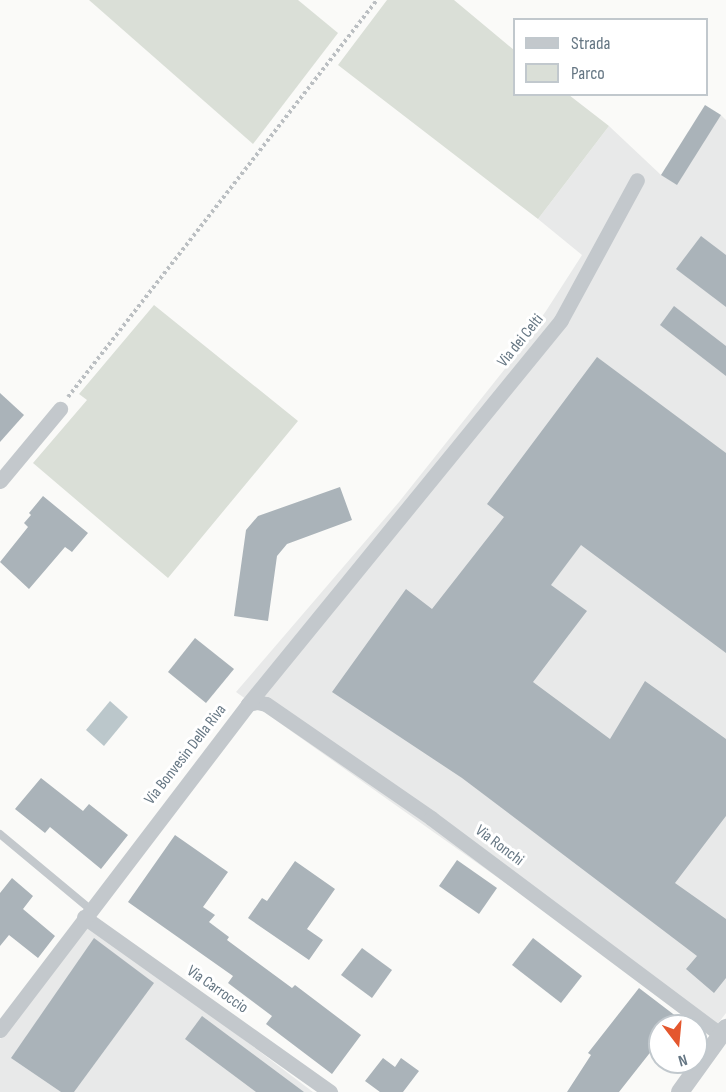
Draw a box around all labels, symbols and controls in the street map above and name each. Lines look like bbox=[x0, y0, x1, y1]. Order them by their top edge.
legend bbox=[513, 18, 708, 96]
text: Strada bbox=[571, 33, 610, 54]
text: Parco bbox=[571, 63, 605, 84]
street label: Via dei Celti bbox=[494, 311, 548, 371]
street label: Via Bonvesin Della Riva bbox=[141, 701, 231, 809]
street label: Via Ronchi bbox=[471, 822, 527, 870]
street label: Via Carroccio bbox=[183, 962, 251, 1018]
north arrow bbox=[648, 1014, 708, 1074]
text: N bbox=[676, 1050, 689, 1070]

